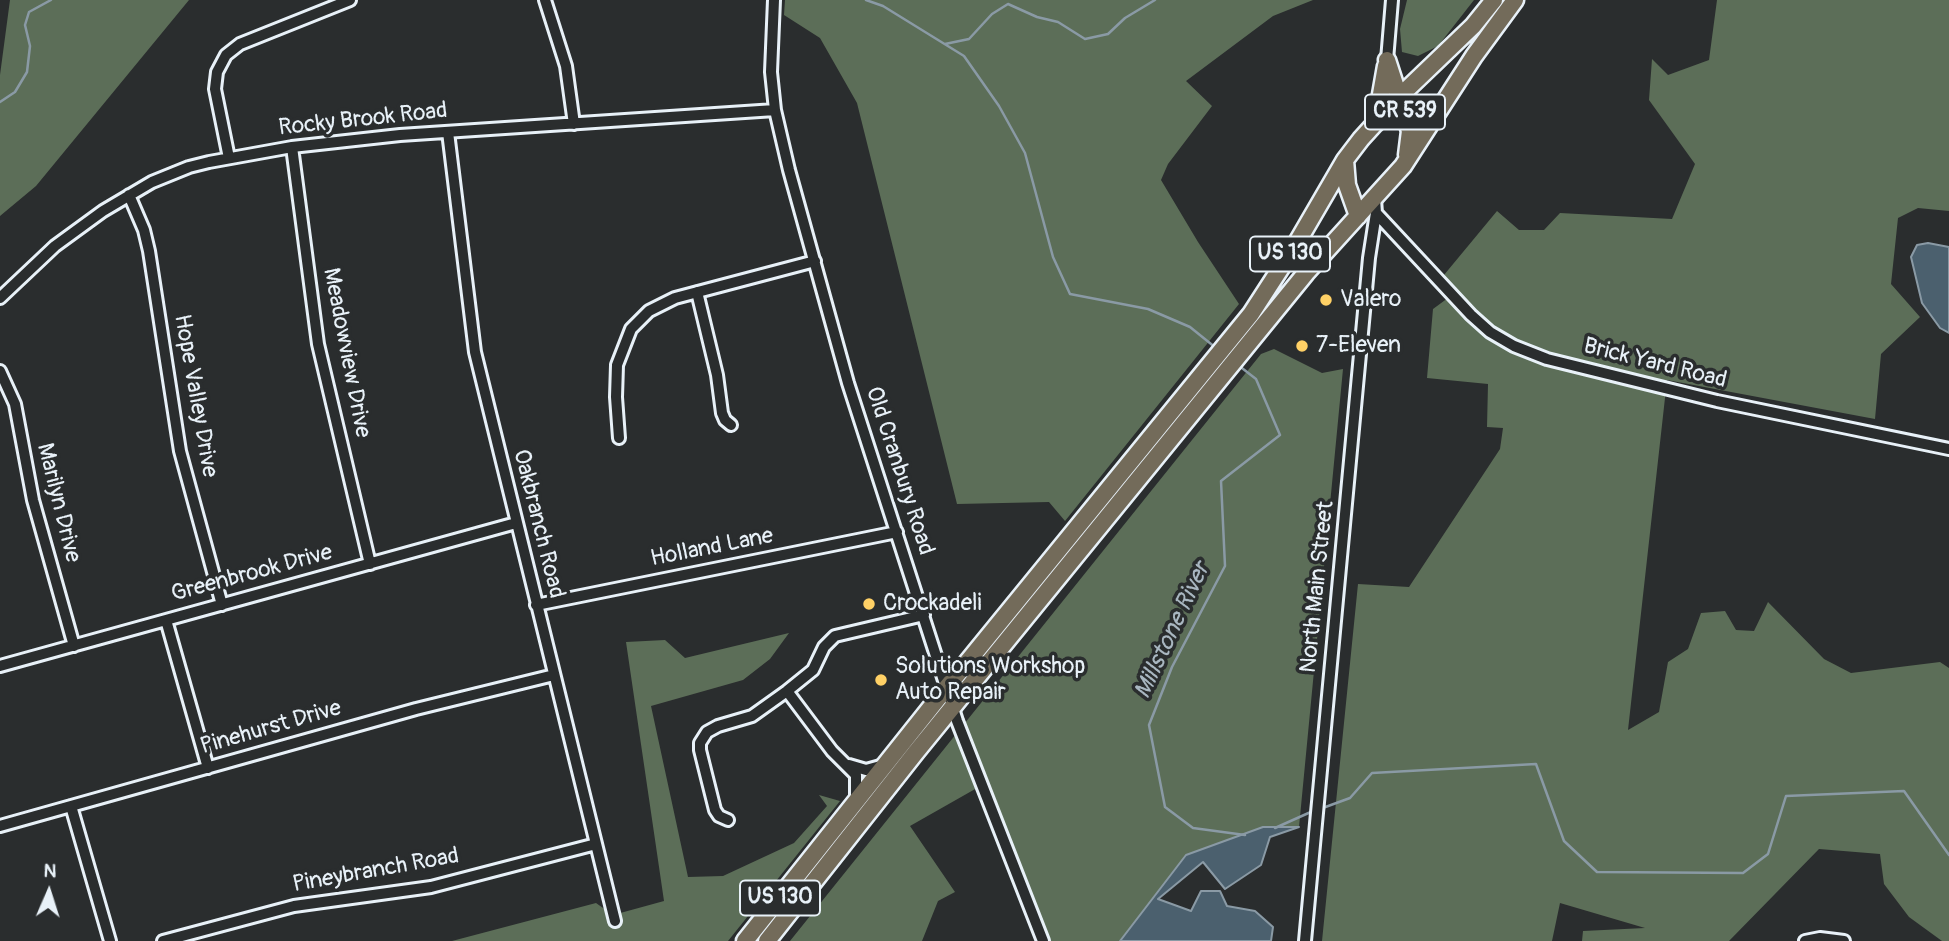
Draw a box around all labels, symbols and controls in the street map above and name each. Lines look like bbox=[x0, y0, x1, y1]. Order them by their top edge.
road number: CR 539 bbox=[1365, 94, 1445, 130]
street label: Rocky Brook Road bbox=[277, 97, 449, 143]
road number: US 130 bbox=[1250, 236, 1330, 272]
street label: Meadowview Drive bbox=[316, 266, 376, 440]
place label: Valero bbox=[1340, 286, 1401, 314]
marker: Valero bbox=[1318, 292, 1334, 308]
street label: Hope Valley Drive bbox=[167, 312, 223, 480]
place label: 7-Eleven bbox=[1316, 332, 1401, 360]
street label: Brick Yard Road bbox=[1581, 333, 1729, 395]
marker: 7-Eleven bbox=[1294, 338, 1310, 354]
street label: Old Cranbury Road bbox=[859, 383, 939, 559]
street label: Marilyn Drive bbox=[30, 440, 86, 566]
street label: Oakbranch Road bbox=[506, 447, 570, 601]
street label: North Main Street bbox=[1295, 500, 1341, 674]
street label: Holland Lane bbox=[648, 523, 776, 573]
street label: Greenbrook Drive bbox=[168, 539, 336, 609]
water label: Millstone River bbox=[1129, 558, 1217, 704]
place label: Crockadeli bbox=[883, 590, 982, 618]
marker: Crockadeli bbox=[861, 596, 877, 612]
place label: Solutions Workshop Auto Repair bbox=[895, 653, 1085, 707]
marker: Solutions Workshop Auto Repair bbox=[873, 672, 889, 688]
street label: Pinehurst Drive bbox=[197, 695, 345, 761]
street label: Pineybranch Road bbox=[291, 843, 461, 899]
north arrow bbox=[14, 857, 84, 927]
text: N bbox=[43, 859, 57, 883]
road number: US 130 bbox=[740, 880, 820, 916]

